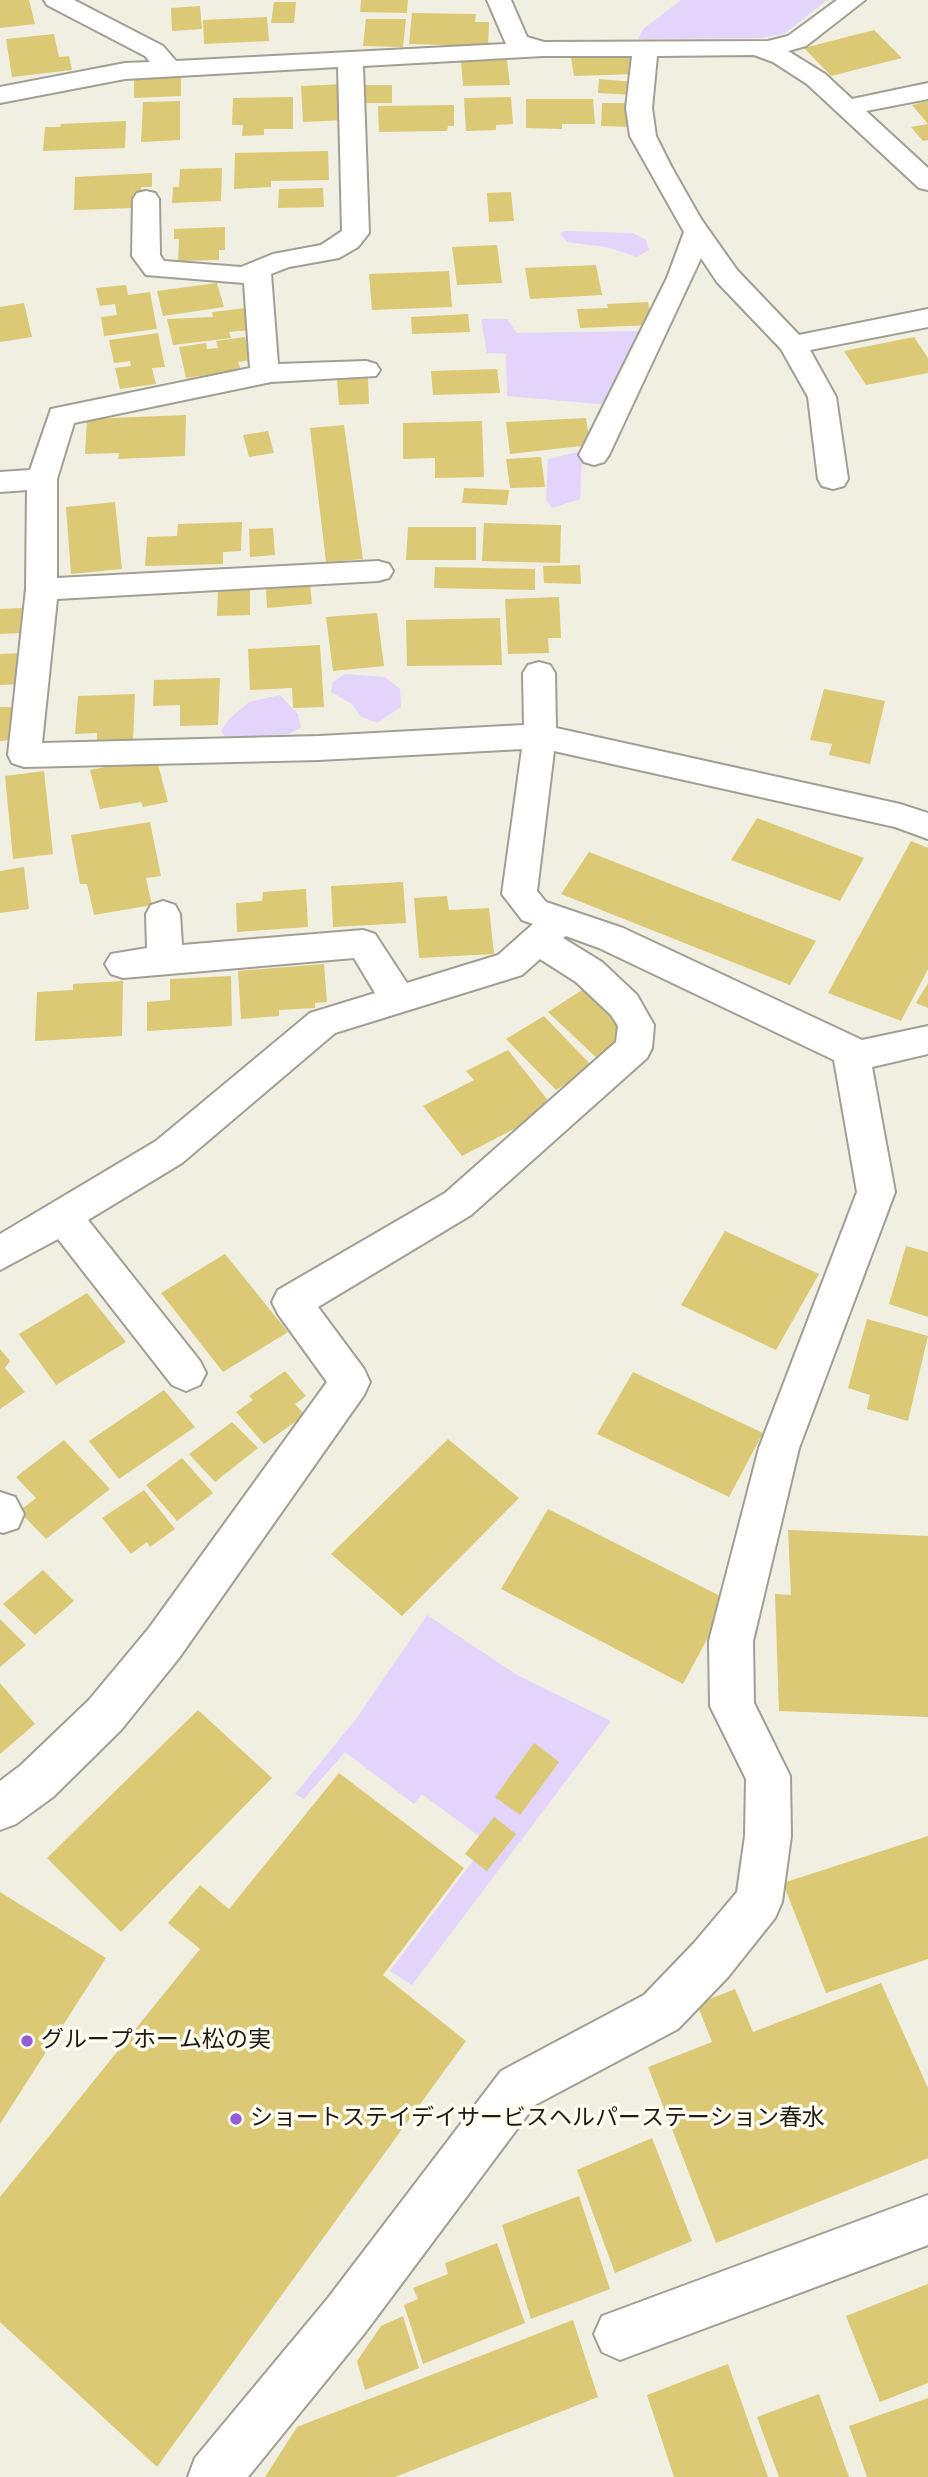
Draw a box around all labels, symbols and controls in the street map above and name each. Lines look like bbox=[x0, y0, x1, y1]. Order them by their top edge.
place label: グループホーム松の実 bbox=[41, 2027, 271, 2055]
marker: グループホーム松の実 bbox=[19, 2033, 35, 2049]
place label: ショートステイデイサービスヘルパーステーション春水 bbox=[250, 2105, 825, 2133]
marker: ショートステイデイサービスヘルパーステーション春水 bbox=[228, 2111, 244, 2127]

